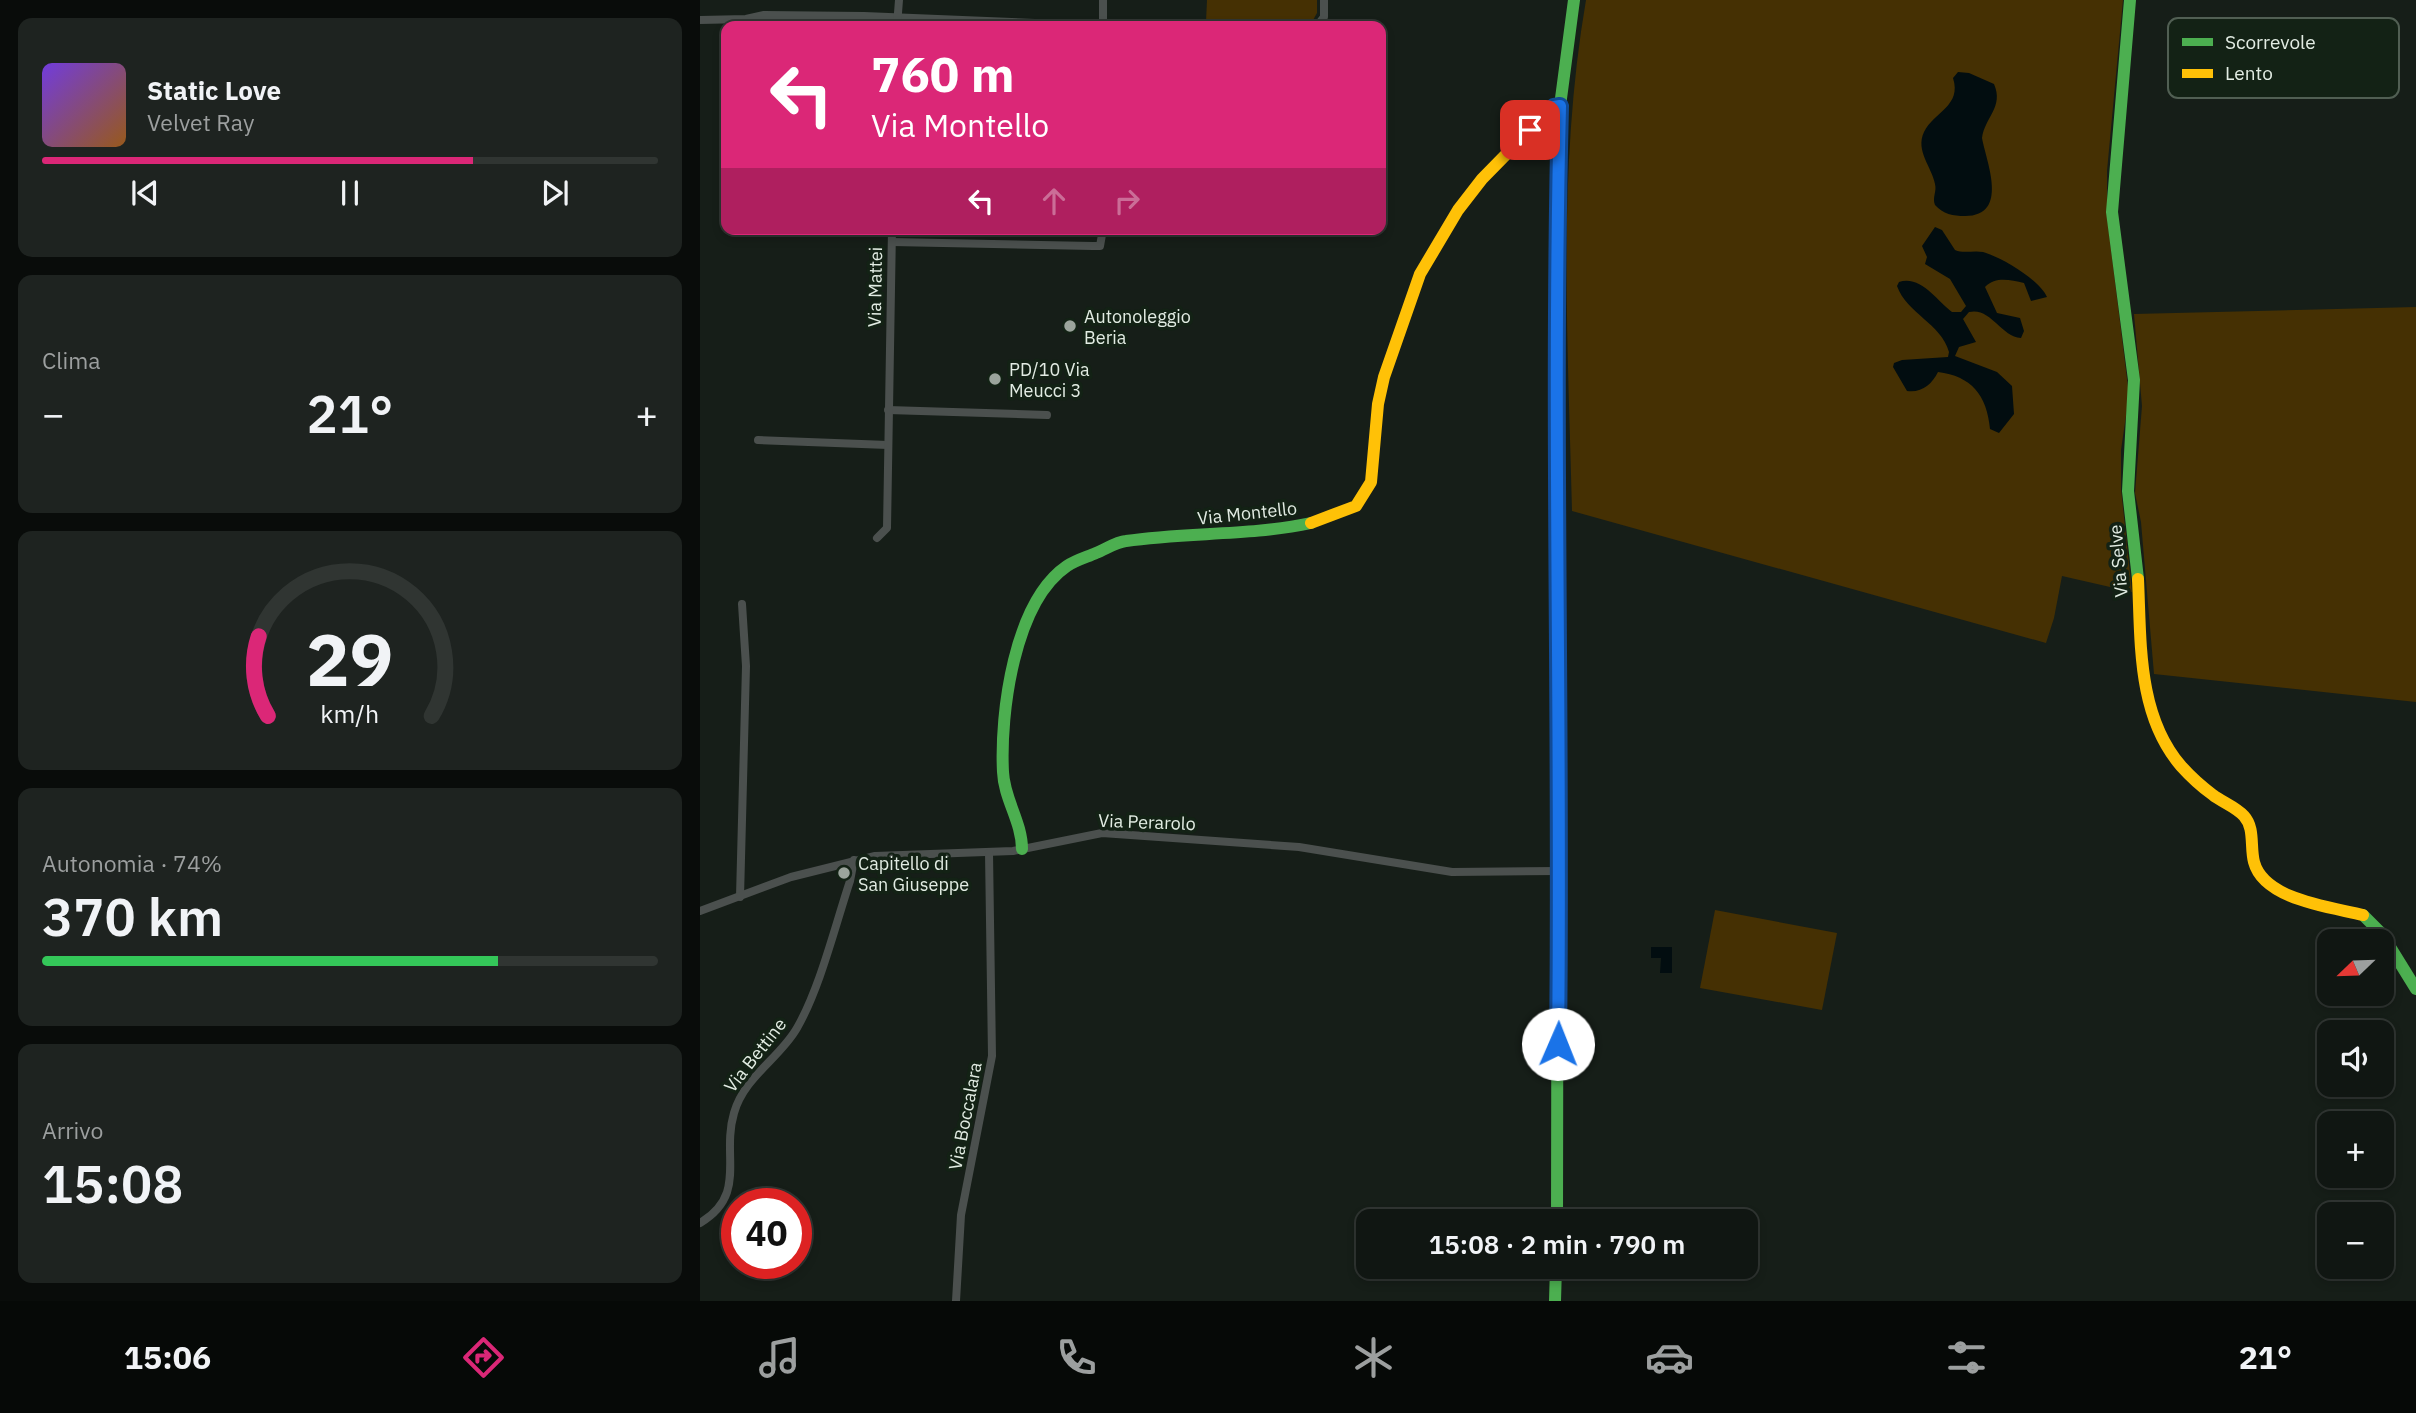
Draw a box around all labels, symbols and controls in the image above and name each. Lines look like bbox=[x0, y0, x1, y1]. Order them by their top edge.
legend bbox=[2168, 18, 2399, 98]
text: Scorrevole bbox=[2225, 30, 2316, 54]
text: 760 m bbox=[871, 42, 1015, 105]
icon: left bbox=[756, 49, 847, 140]
text: Lento bbox=[2225, 61, 2273, 85]
text: Static Love bbox=[147, 73, 281, 107]
pin bbox=[1500, 100, 1560, 160]
text: Via Montello bbox=[871, 104, 1049, 146]
text: Velvet Ray bbox=[147, 107, 254, 137]
icon: arrive bbox=[1511, 111, 1549, 149]
icon: previous bbox=[126, 174, 164, 212]
icon: pause bbox=[331, 174, 369, 212]
icon: next bbox=[536, 174, 574, 212]
icon: left bbox=[962, 182, 1000, 220]
icon: ahead bbox=[1035, 182, 1073, 220]
icon: right bbox=[1108, 182, 1146, 220]
street label: Via Mattei bbox=[863, 247, 887, 327]
place label: Autonoleggio Beria bbox=[1084, 305, 1191, 349]
marker: Autonoleggio Beria bbox=[1062, 318, 1078, 334]
text: Clima bbox=[42, 345, 101, 375]
place label: PD/10 Via Meucci 3 bbox=[1009, 358, 1090, 402]
marker: PD/10 Via Meucci 3 bbox=[987, 371, 1003, 387]
text: 21° bbox=[307, 380, 393, 447]
text: − bbox=[42, 389, 65, 438]
text: + bbox=[635, 389, 658, 438]
street label: Via Montello bbox=[1196, 496, 1298, 530]
street label: Via Selve bbox=[2103, 524, 2133, 598]
text: 29 bbox=[306, 612, 394, 707]
text: km/h bbox=[321, 697, 379, 730]
street label: Via Perarolo bbox=[1098, 809, 1196, 835]
text: Autonomia · 74% bbox=[42, 848, 222, 878]
place label: Capitello di San Giuseppe bbox=[858, 852, 969, 896]
marker: Capitello di San Giuseppe bbox=[836, 865, 852, 881]
text: 370 km bbox=[42, 883, 223, 950]
north arrow bbox=[2317, 929, 2394, 1006]
map controls bbox=[2317, 929, 2394, 1279]
position arrow bbox=[1521, 1007, 1595, 1081]
street label: Via Bettine bbox=[719, 1013, 791, 1097]
button: sound bbox=[2317, 1020, 2394, 1097]
street label: Via Boccalara bbox=[943, 1060, 987, 1172]
button: + bbox=[2317, 1111, 2394, 1188]
text: Arrivo bbox=[42, 1115, 103, 1145]
text: 15:08 bbox=[42, 1150, 183, 1217]
speed limit sign: 40 bbox=[721, 1188, 812, 1279]
button: − bbox=[2317, 1202, 2394, 1279]
text: 15:08 · 2 min · 790 m bbox=[1429, 1227, 1685, 1261]
icon: directions bbox=[459, 1333, 508, 1382]
icon: music bbox=[755, 1333, 804, 1382]
icon: phone bbox=[1052, 1333, 1101, 1382]
icon: climate bbox=[1349, 1333, 1398, 1382]
icon: car bbox=[1645, 1333, 1694, 1382]
icon: filters bbox=[1942, 1333, 1991, 1382]
text: 15:06 bbox=[124, 1336, 211, 1378]
text: 21° bbox=[2239, 1336, 2292, 1378]

